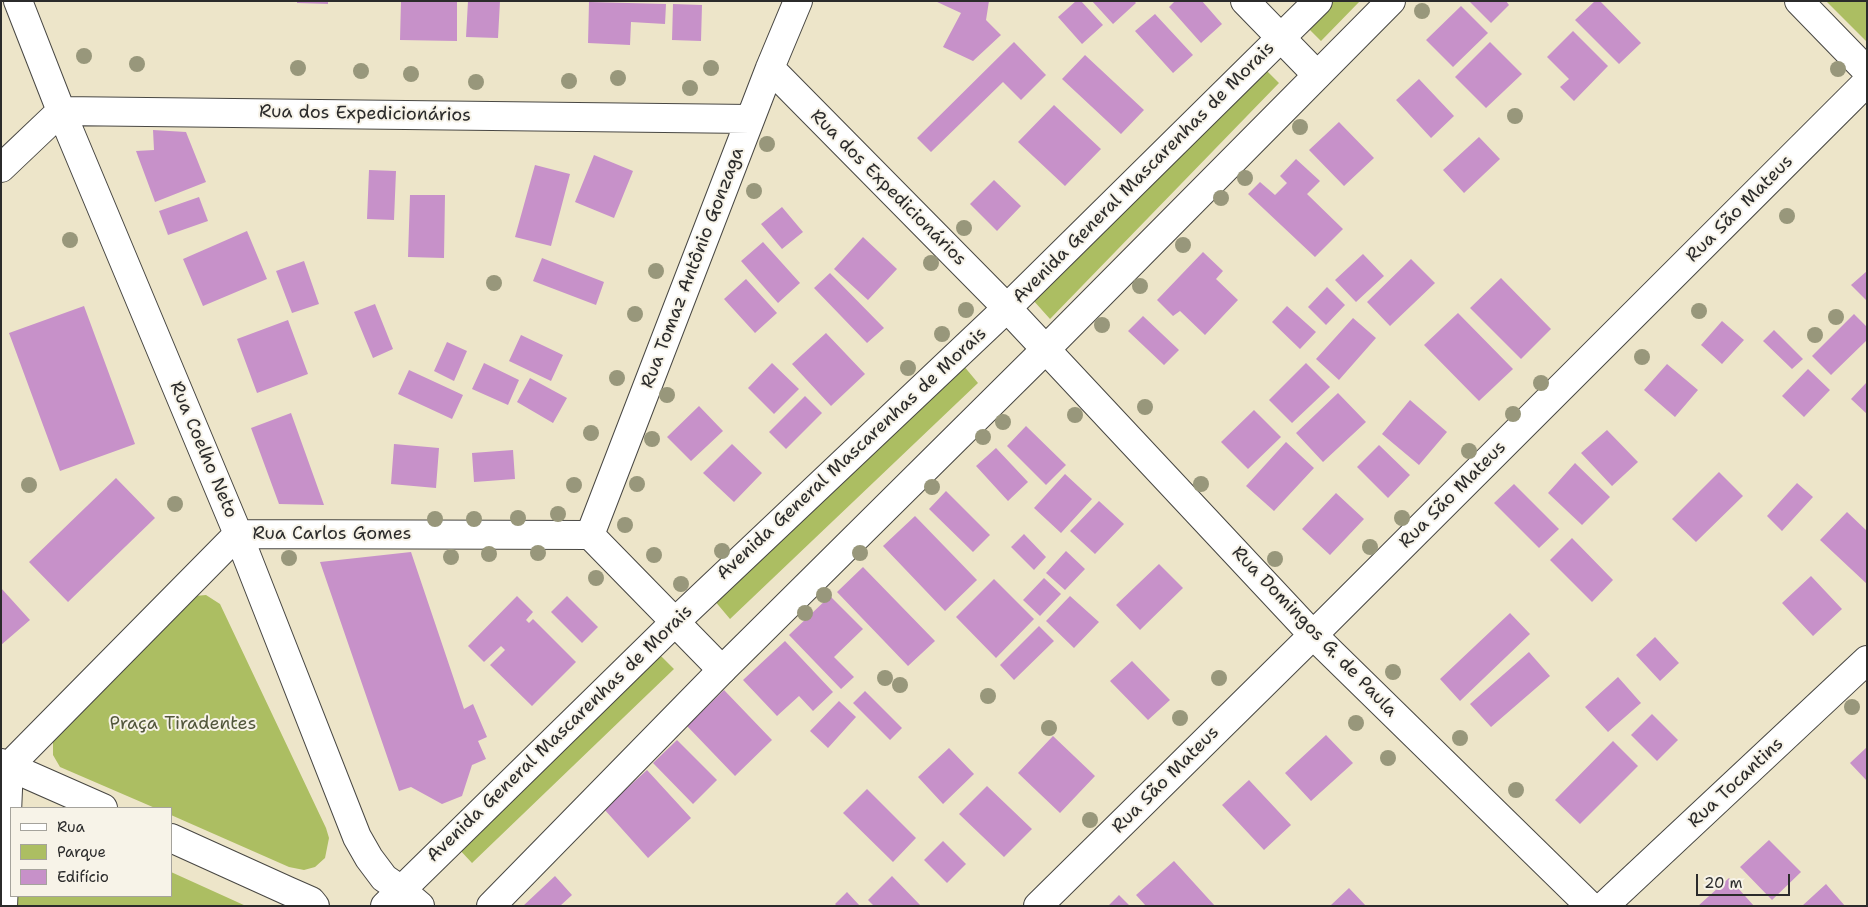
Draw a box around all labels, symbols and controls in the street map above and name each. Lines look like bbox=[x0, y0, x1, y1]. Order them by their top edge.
street label: Avenida General Mascarenhas de Morais bbox=[1009, 38, 1279, 308]
street label: Rua dos Expedicionários bbox=[259, 101, 471, 127]
street label: Rua dos Expedicionários bbox=[805, 105, 971, 271]
street label: Rua Tomaz Antônio Gonzaga bbox=[637, 144, 749, 392]
street label: Rua São Mateus bbox=[1682, 151, 1798, 267]
street label: Avenida General Mascarenhas de Morais bbox=[713, 323, 991, 585]
street label: Rua Coelho Neto bbox=[165, 379, 241, 521]
street label: Rua São Mateus bbox=[1395, 437, 1511, 553]
street label: Rua Carlos Gomes bbox=[253, 523, 411, 545]
street label: Rua Domingos G. de Paula bbox=[1227, 542, 1401, 722]
street label: Avenida General Mascarenhas de Morais bbox=[423, 601, 697, 867]
park label: Praça Tiradentes bbox=[110, 713, 256, 735]
street label: Rua São Mateus bbox=[1108, 722, 1224, 838]
street label: Rua Tocantins bbox=[1684, 733, 1788, 833]
legend bbox=[10, 807, 172, 897]
text: Rua bbox=[57, 817, 85, 837]
text: Parque bbox=[57, 842, 106, 862]
scale bar bbox=[1698, 864, 1792, 896]
text: Edifício bbox=[57, 867, 109, 887]
text: 20 m bbox=[1704, 873, 1743, 893]

